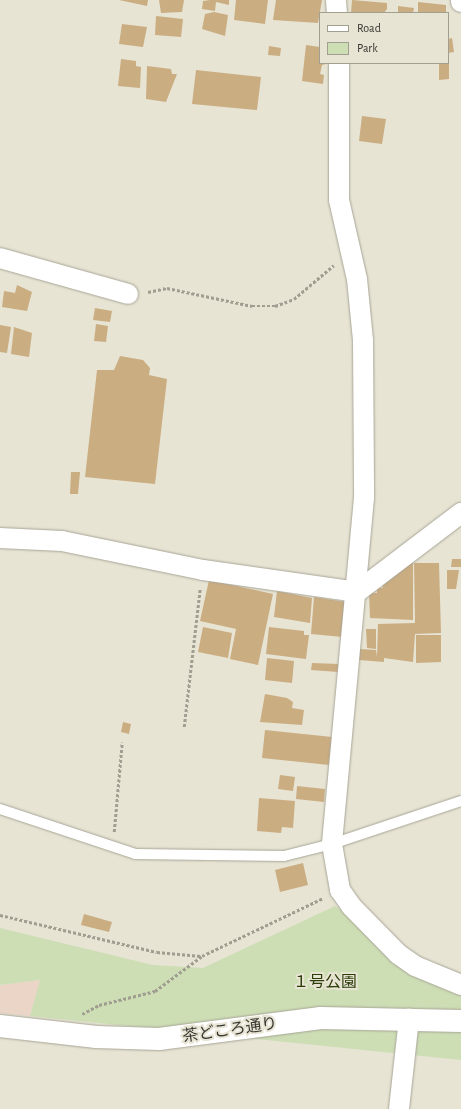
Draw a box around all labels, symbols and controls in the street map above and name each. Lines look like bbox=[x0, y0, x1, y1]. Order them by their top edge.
legend bbox=[319, 12, 449, 64]
text: Road bbox=[357, 22, 381, 34]
text: Park bbox=[357, 42, 378, 54]
park label: １号公園 bbox=[293, 972, 357, 992]
street label: 茶どころ通り bbox=[181, 1014, 279, 1046]

